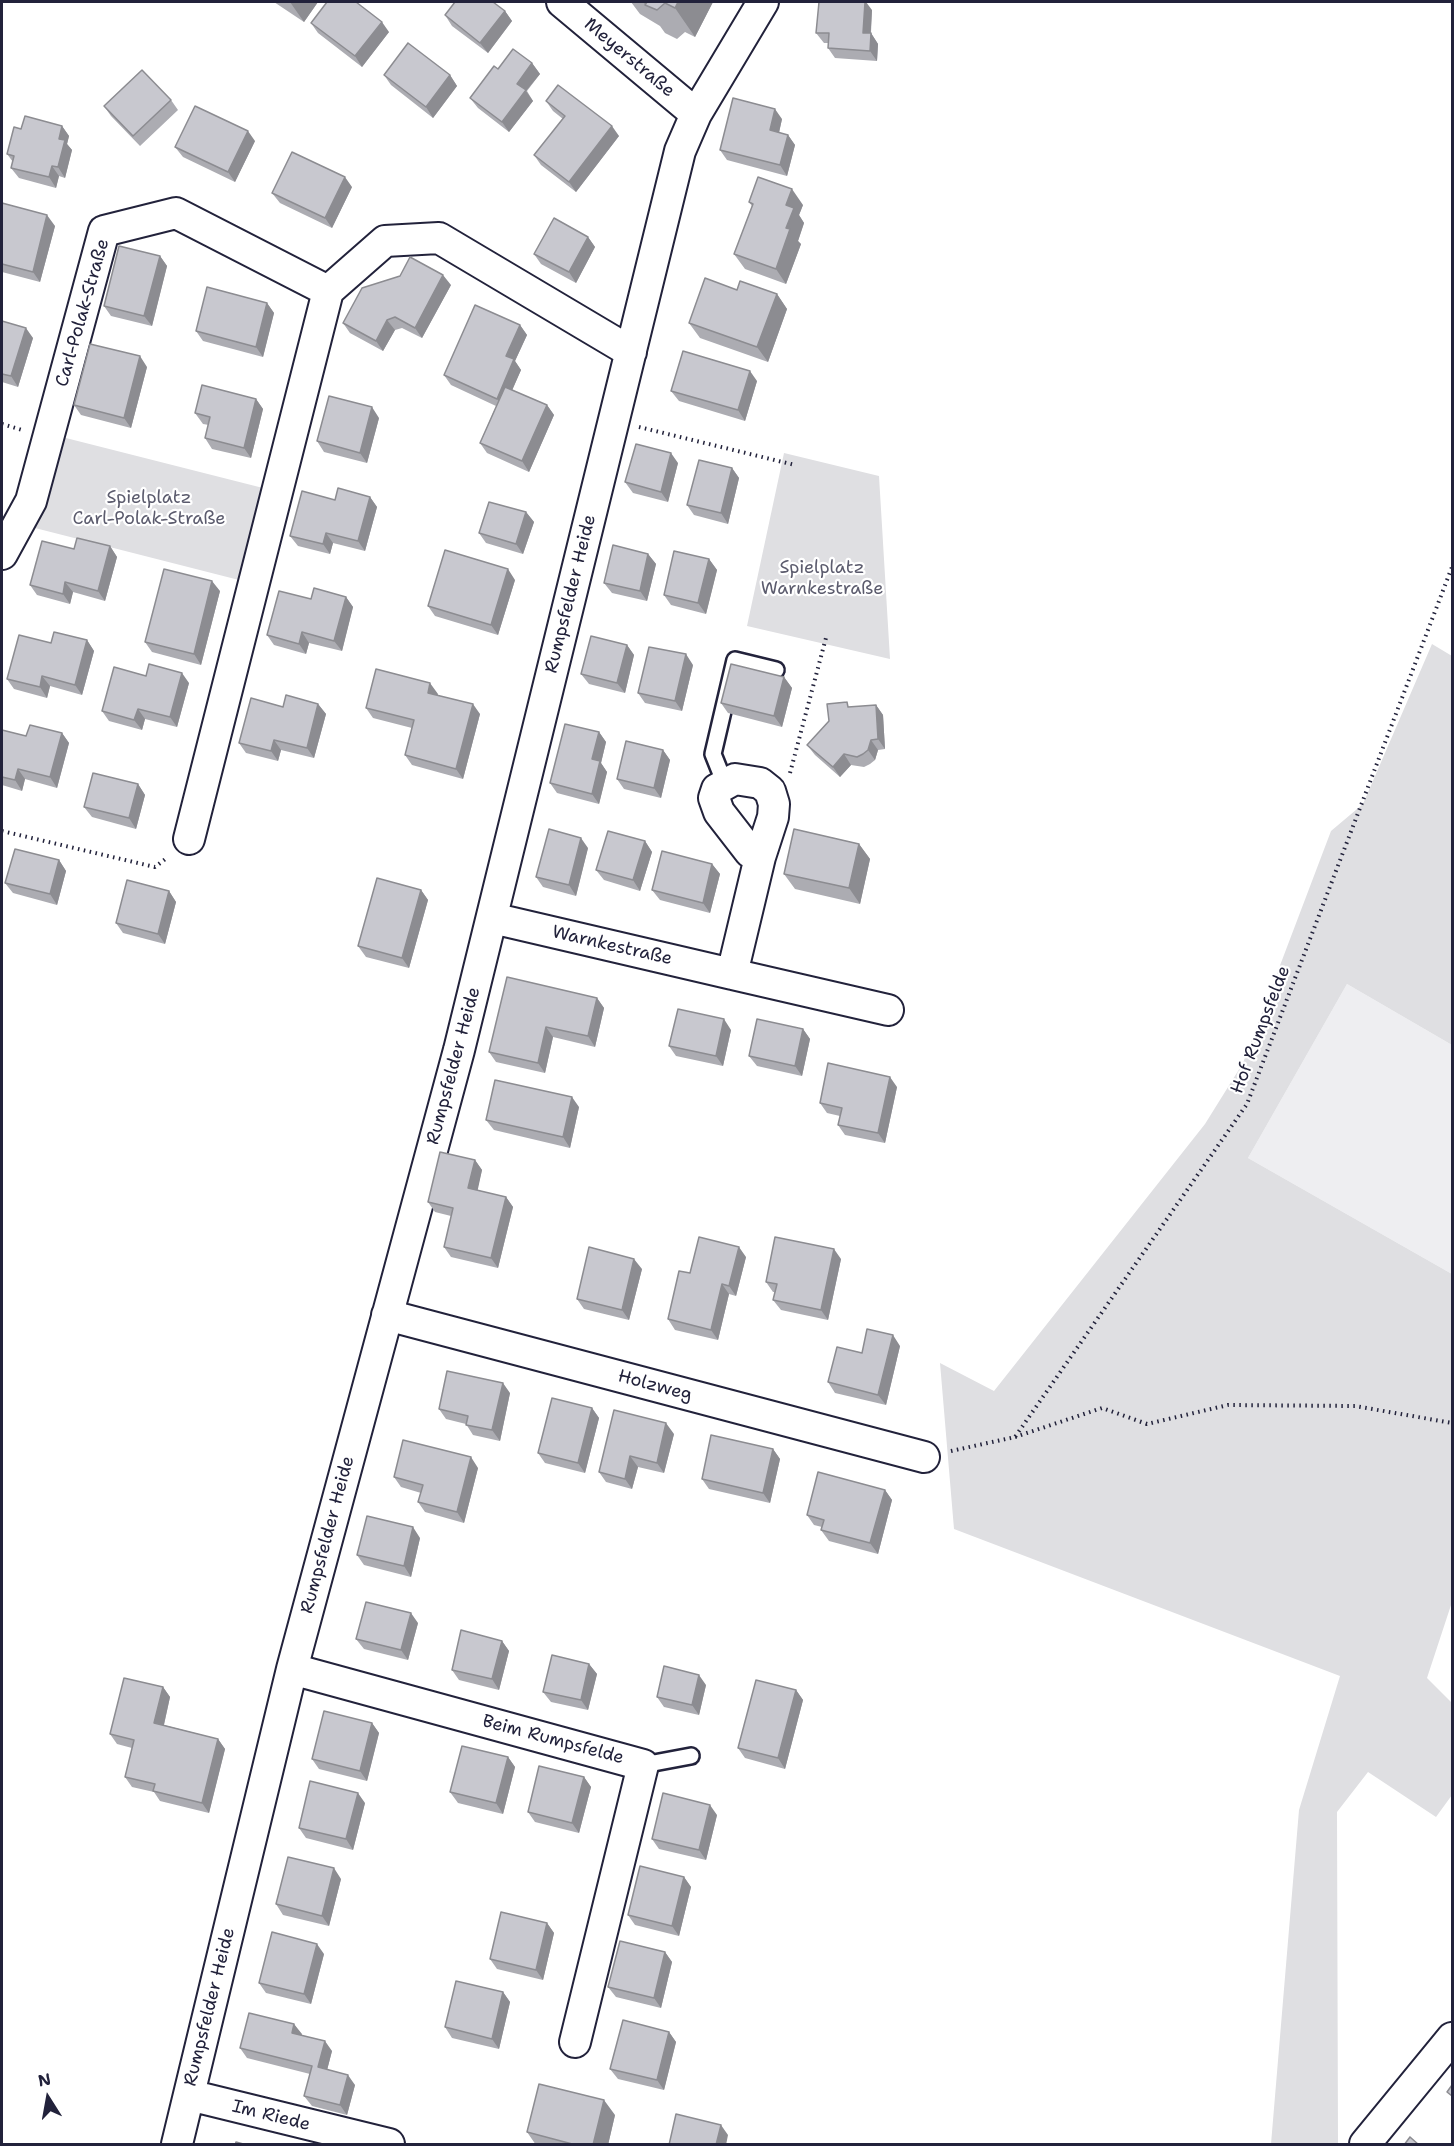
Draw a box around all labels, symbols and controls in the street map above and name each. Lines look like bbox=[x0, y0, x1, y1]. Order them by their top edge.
street label: Meyerstraße bbox=[579, 14, 679, 102]
street label: Carl-Polak-Straße bbox=[52, 237, 114, 389]
park label: Spielplatz Carl-Polak-Straße bbox=[73, 487, 225, 530]
street label: Rumpsfelder Heide bbox=[541, 513, 601, 675]
park label: Spielplatz Warnkestraße bbox=[761, 557, 883, 600]
street label: Warnkestraße bbox=[550, 922, 674, 970]
street label: Hof Rumpsfelde bbox=[1227, 963, 1295, 1097]
street label: Rumpsfelder Heide bbox=[423, 985, 485, 1147]
street label: Holzweg bbox=[615, 1366, 695, 1406]
street label: Rumpsfelder Heide bbox=[297, 1454, 359, 1616]
street label: Beim Rumpsfelde bbox=[480, 1711, 626, 1769]
street label: Rumpsfelder Heide bbox=[180, 1926, 240, 2088]
north arrow bbox=[18, 2068, 78, 2128]
text: N bbox=[36, 2068, 53, 2091]
street label: Im Riede bbox=[230, 2096, 312, 2136]

